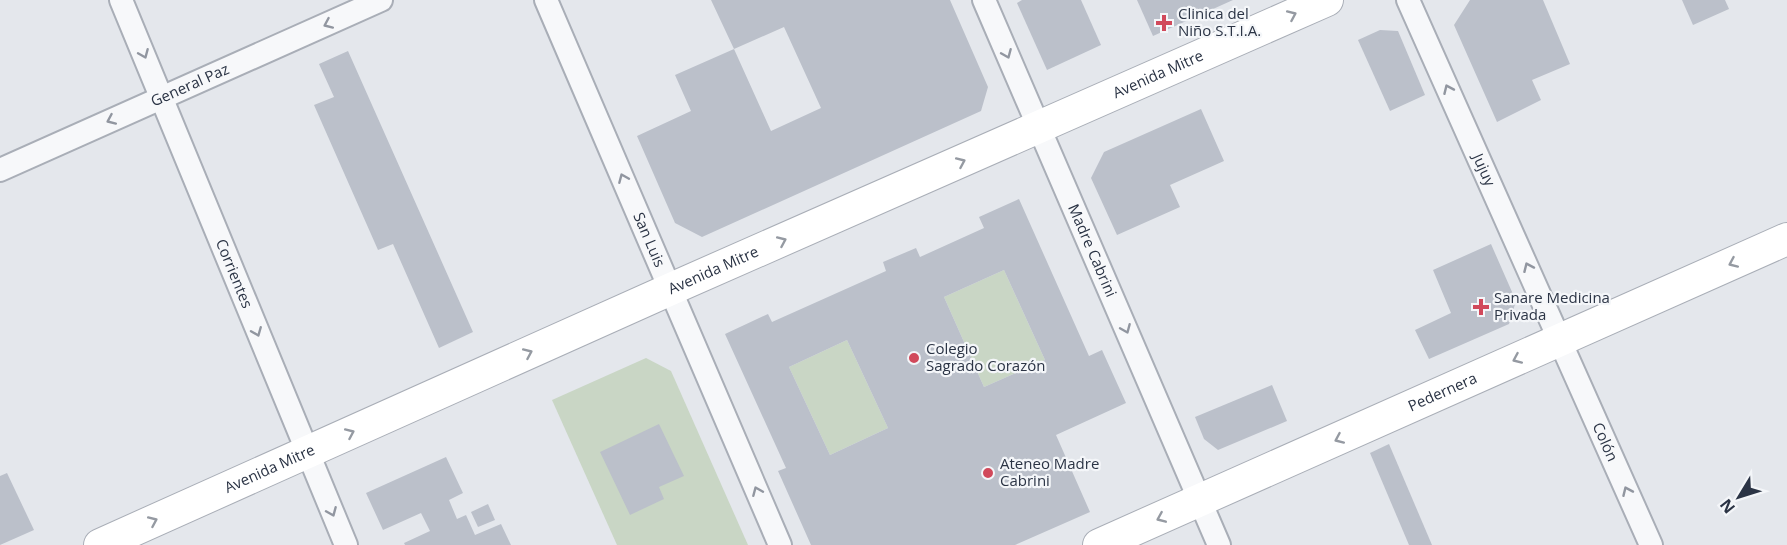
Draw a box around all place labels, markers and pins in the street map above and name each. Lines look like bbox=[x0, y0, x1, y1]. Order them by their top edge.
place label: Clinica del Niño S.T.I.A. bbox=[1178, 3, 1261, 40]
marker: Clinica del Niño S.T.I.A. bbox=[1155, 14, 1173, 32]
place label: Sanare Medicina Privada bbox=[1494, 287, 1610, 324]
marker: Sanare Medicina Privada bbox=[1472, 298, 1490, 316]
place label: Colegio Sagrado Corazón bbox=[926, 338, 1045, 375]
marker: Colegio Sagrado Corazón bbox=[907, 351, 921, 365]
place label: Ateneo Madre Cabrini bbox=[1000, 453, 1099, 490]
marker: Ateneo Madre Cabrini bbox=[981, 466, 995, 480]

